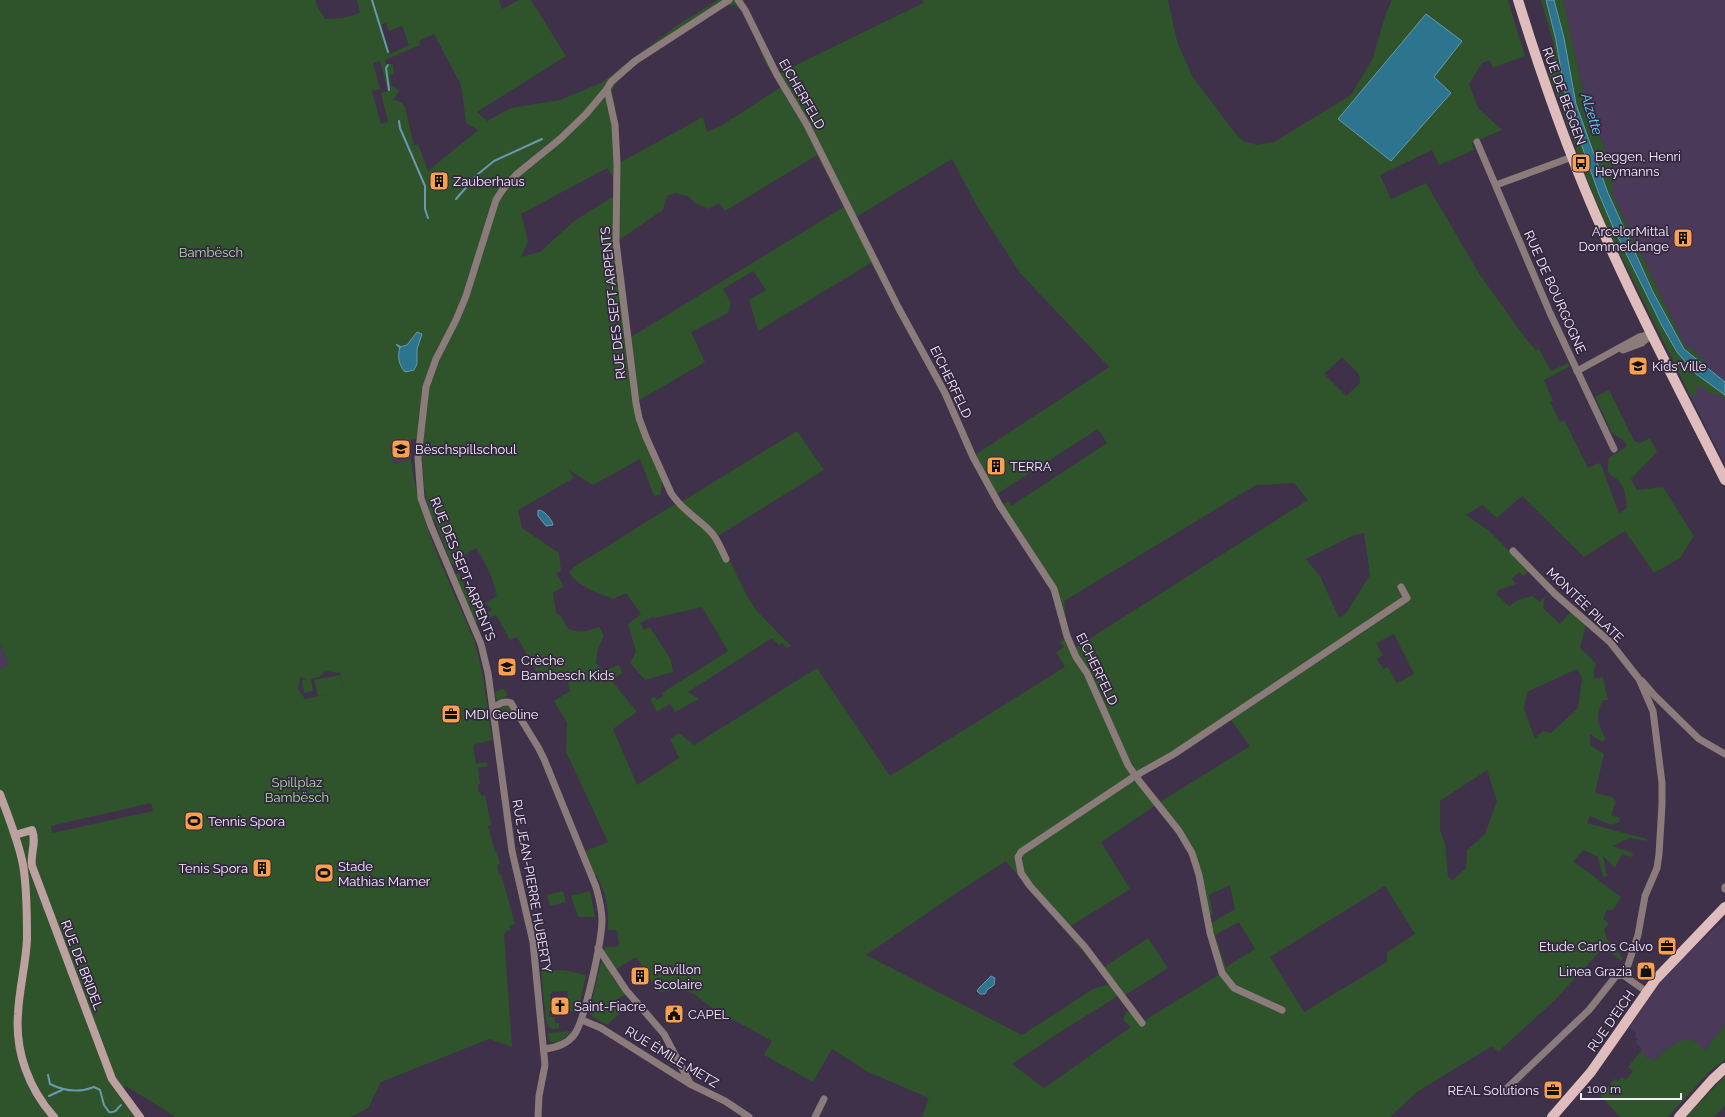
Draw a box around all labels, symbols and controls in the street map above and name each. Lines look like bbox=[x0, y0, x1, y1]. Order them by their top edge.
street label: RUE DE BEGGEN bbox=[1539, 45, 1589, 147]
street label: EICHERFELD bbox=[776, 56, 828, 132]
water label: Alzette bbox=[1578, 90, 1606, 137]
place label: Beggen, Henri Heymanns bbox=[1595, 149, 1681, 179]
bus stop icon: Beggen, Henri Heymanns bbox=[1570, 152, 1592, 174]
building icon: Zauberhaus bbox=[428, 170, 450, 192]
place label: Zauberhaus bbox=[453, 174, 525, 189]
place label: ArcelorMittal Dommeldange bbox=[1578, 224, 1669, 254]
street label: RUE DES SEPT-ARPENTS bbox=[598, 226, 628, 380]
building icon: ArcelorMittal Dommeldange bbox=[1672, 227, 1694, 249]
street label: RUE DE BOURGOGNE bbox=[1521, 228, 1589, 356]
park label: Bambësch bbox=[179, 245, 243, 260]
street label: EICHERFELD bbox=[927, 343, 975, 421]
school or university icon: Kids'Ville bbox=[1627, 355, 1649, 377]
place label: Kids'Ville bbox=[1652, 359, 1707, 374]
school or university icon: Bëschspillschoul bbox=[390, 438, 412, 460]
place label: Bëschspillschoul bbox=[415, 442, 517, 457]
building icon: TERRA bbox=[985, 455, 1007, 477]
place label: TERRA bbox=[1010, 459, 1052, 474]
street label: RUE DES SEPT-ARPENTS bbox=[427, 495, 499, 643]
street label: MONTÉE PILATE bbox=[1543, 565, 1627, 646]
street label: EICHERFELD bbox=[1073, 630, 1121, 708]
place label: Crèche Bambesch Kids bbox=[521, 653, 614, 683]
school or university icon: Crèche Bambesch Kids bbox=[496, 656, 518, 678]
office icon: MDI Geoline bbox=[440, 703, 462, 725]
place label: MDI Geoline bbox=[465, 707, 539, 722]
park label: Spillplaz Bambësch bbox=[265, 775, 329, 805]
street label: RUE JEAN-PIERRE HUBERTY bbox=[509, 798, 555, 974]
sports icon: Tennis Spora bbox=[183, 810, 205, 832]
place label: Tennis Spora bbox=[208, 814, 285, 829]
building icon: Tenis Spora bbox=[251, 857, 273, 879]
place label: Stade Mathias Mamer bbox=[338, 859, 431, 889]
place label: Tenis Spora bbox=[179, 861, 248, 876]
sports icon: Stade Mathias Mamer bbox=[313, 862, 335, 884]
street label: RUE DE BRIDEL bbox=[58, 918, 106, 1013]
office icon: Etude Carlos Calvo bbox=[1656, 935, 1678, 957]
place label: Etude Carlos Calvo bbox=[1539, 939, 1653, 954]
shop icon: Linea Grazia bbox=[1635, 960, 1657, 982]
place label: Pavillon Scolaire bbox=[654, 962, 703, 992]
place label: Linea Grazia bbox=[1559, 964, 1632, 979]
building icon: Pavillon Scolaire bbox=[629, 965, 651, 987]
street label: RUE D'EICH bbox=[1584, 988, 1638, 1054]
church icon: Saint-Fiacre bbox=[549, 995, 571, 1017]
place label: Saint-Fiacre bbox=[574, 999, 646, 1014]
public building icon: CAPEL bbox=[663, 1003, 685, 1025]
place label: CAPEL bbox=[688, 1007, 730, 1022]
street label: RUE ÉMILE METZ bbox=[623, 1023, 721, 1091]
scale bar bbox=[1581, 1075, 1681, 1101]
office icon: REAL Solutions bbox=[1542, 1079, 1564, 1101]
text: 100 m bbox=[1587, 1082, 1621, 1096]
place label: REAL Solutions bbox=[1448, 1083, 1539, 1098]

